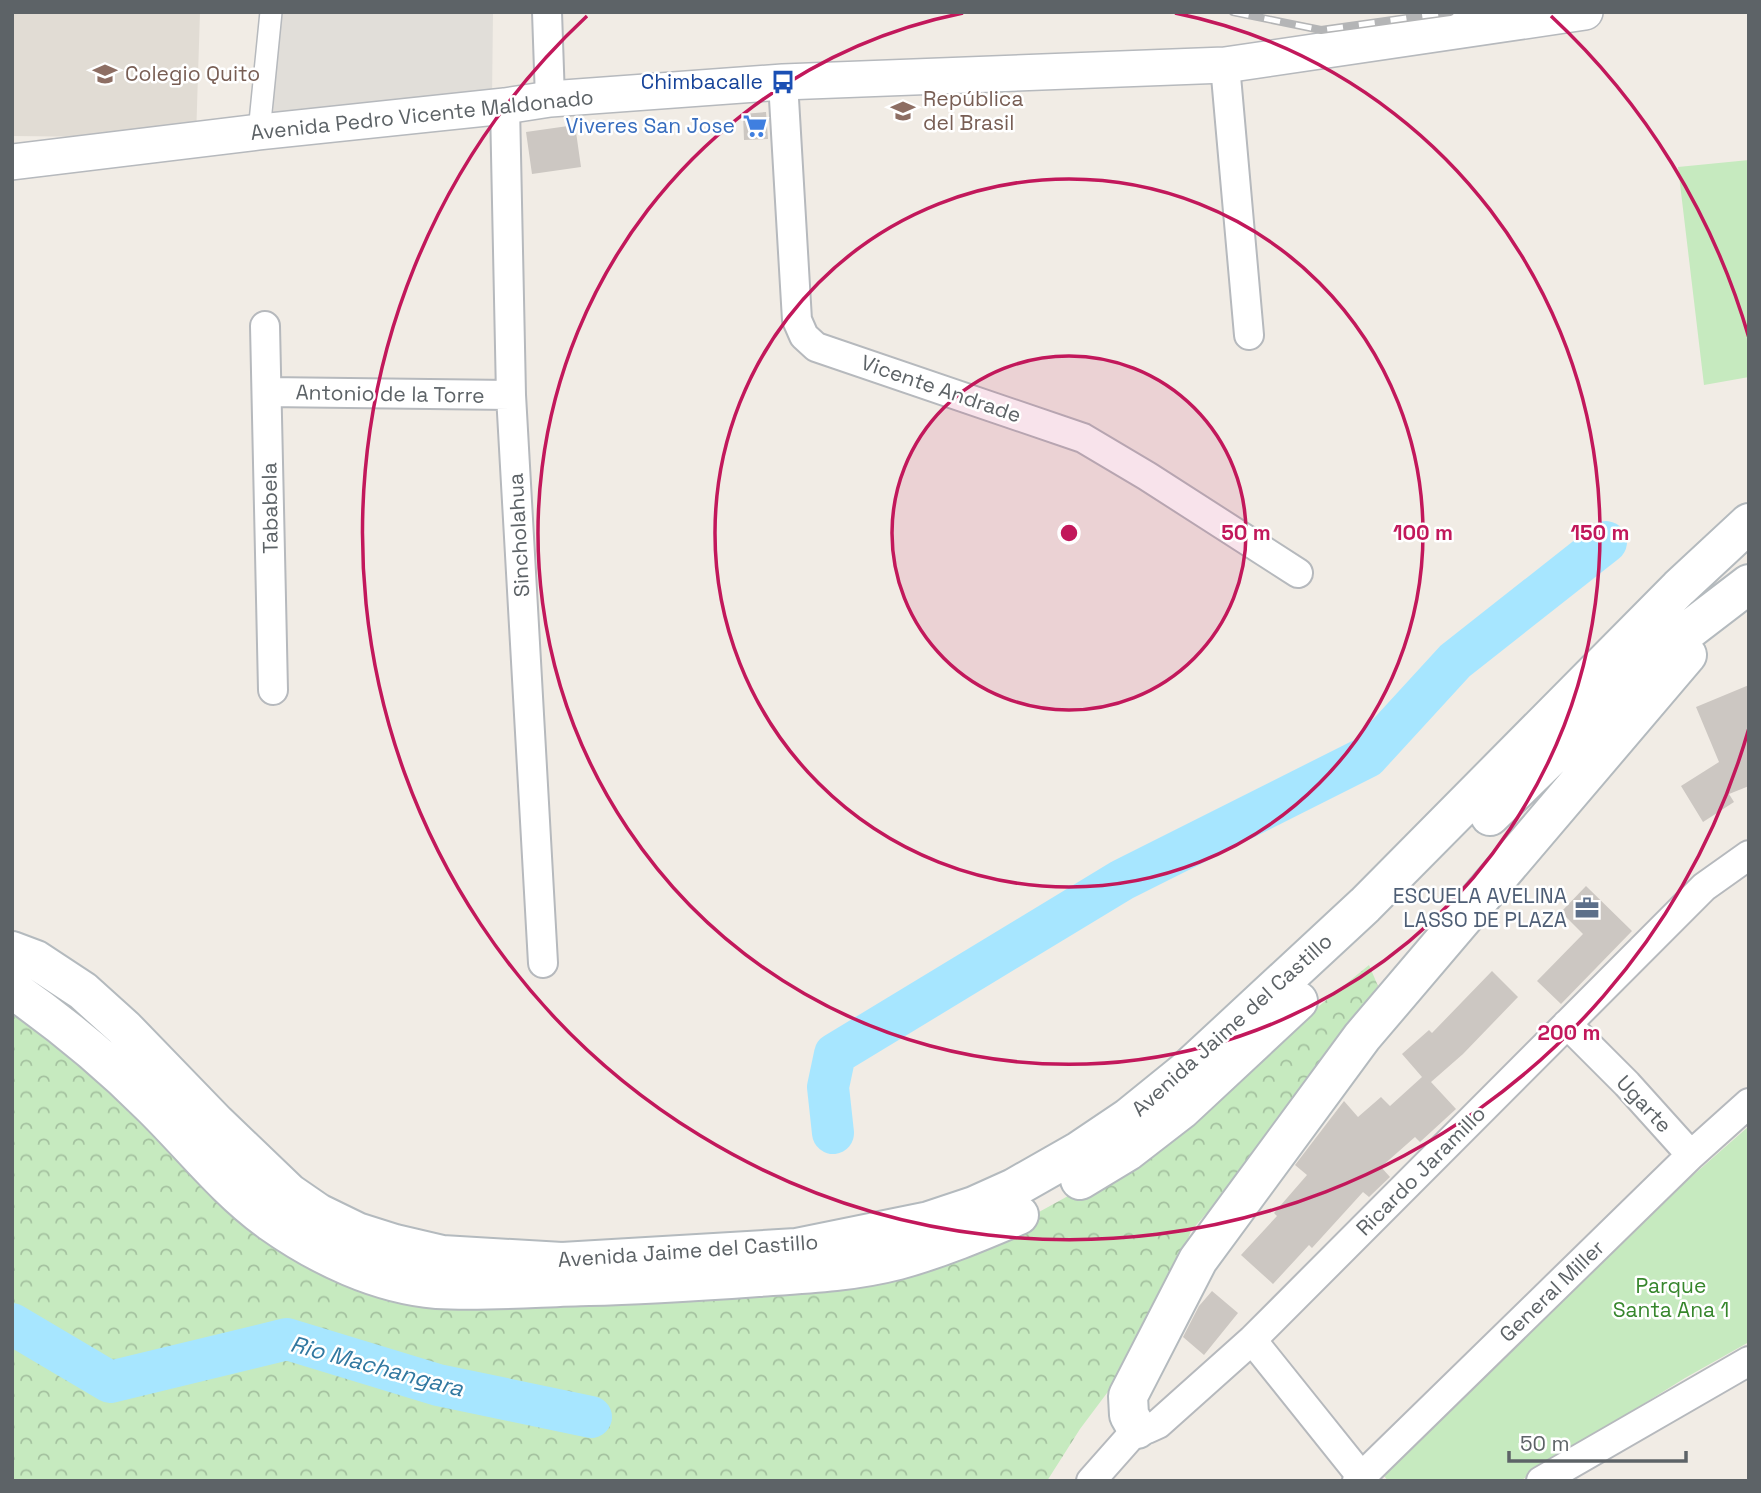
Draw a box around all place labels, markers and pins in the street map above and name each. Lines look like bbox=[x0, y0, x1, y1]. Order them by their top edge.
school or university icon: Colegio Quito bbox=[91, 60, 119, 88]
place label: Colegio Quito bbox=[125, 60, 260, 87]
place label: Chimbacalle bbox=[641, 68, 763, 95]
bus stop icon: Chimbacalle bbox=[769, 68, 797, 96]
place label: República del Brasil bbox=[923, 85, 1024, 136]
school or university icon: República del Brasil bbox=[889, 97, 917, 125]
place label: Viveres San Jose bbox=[566, 112, 735, 139]
supermarket icon: Viveres San Jose bbox=[741, 112, 769, 140]
centre of rings bbox=[1057, 521, 1081, 545]
place label: ESCUELA AVELINA LASSO DE PLAZA bbox=[1393, 882, 1567, 933]
office icon: ESCUELA AVELINA LASSO DE PLAZA bbox=[1573, 894, 1601, 922]

